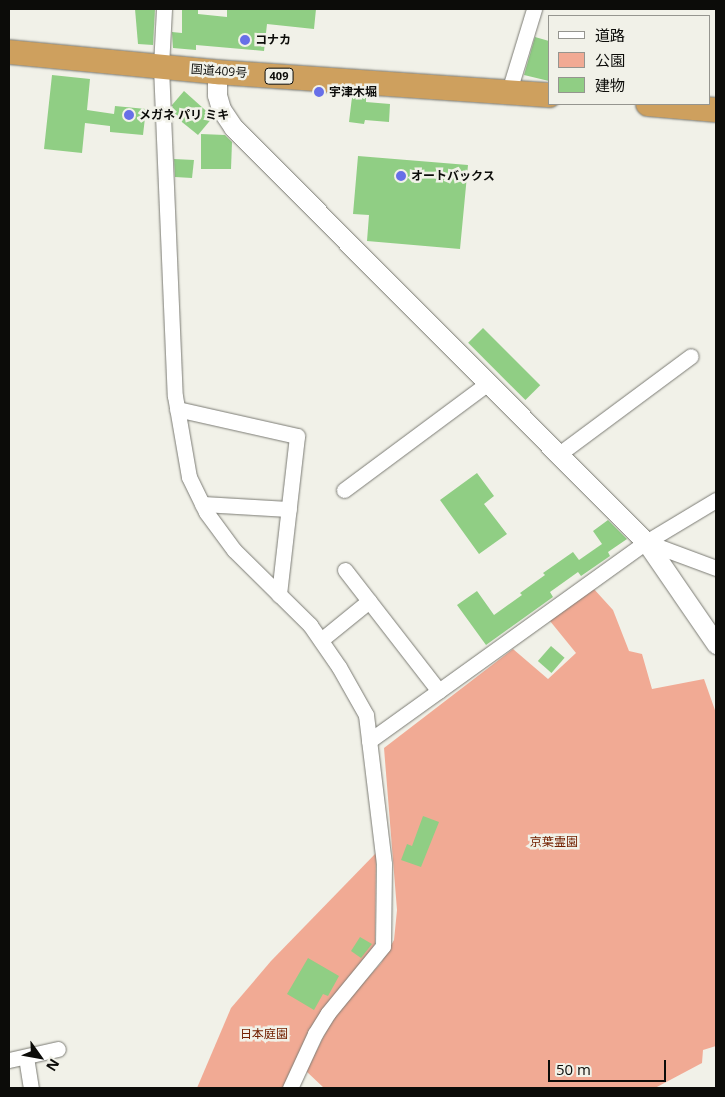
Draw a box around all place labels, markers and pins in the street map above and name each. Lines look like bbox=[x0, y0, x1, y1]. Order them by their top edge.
place label: コナカ bbox=[255, 33, 291, 47]
marker: コナカ bbox=[239, 34, 251, 46]
place label: 宇津木堀 bbox=[329, 85, 377, 99]
marker: 宇津木堀 bbox=[313, 86, 325, 98]
place label: メガネ パリ ミキ bbox=[139, 108, 229, 122]
marker: メガネ パリ ミキ bbox=[123, 109, 135, 121]
place label: オートバックス bbox=[411, 169, 495, 183]
marker: オートバックス bbox=[395, 170, 407, 182]

